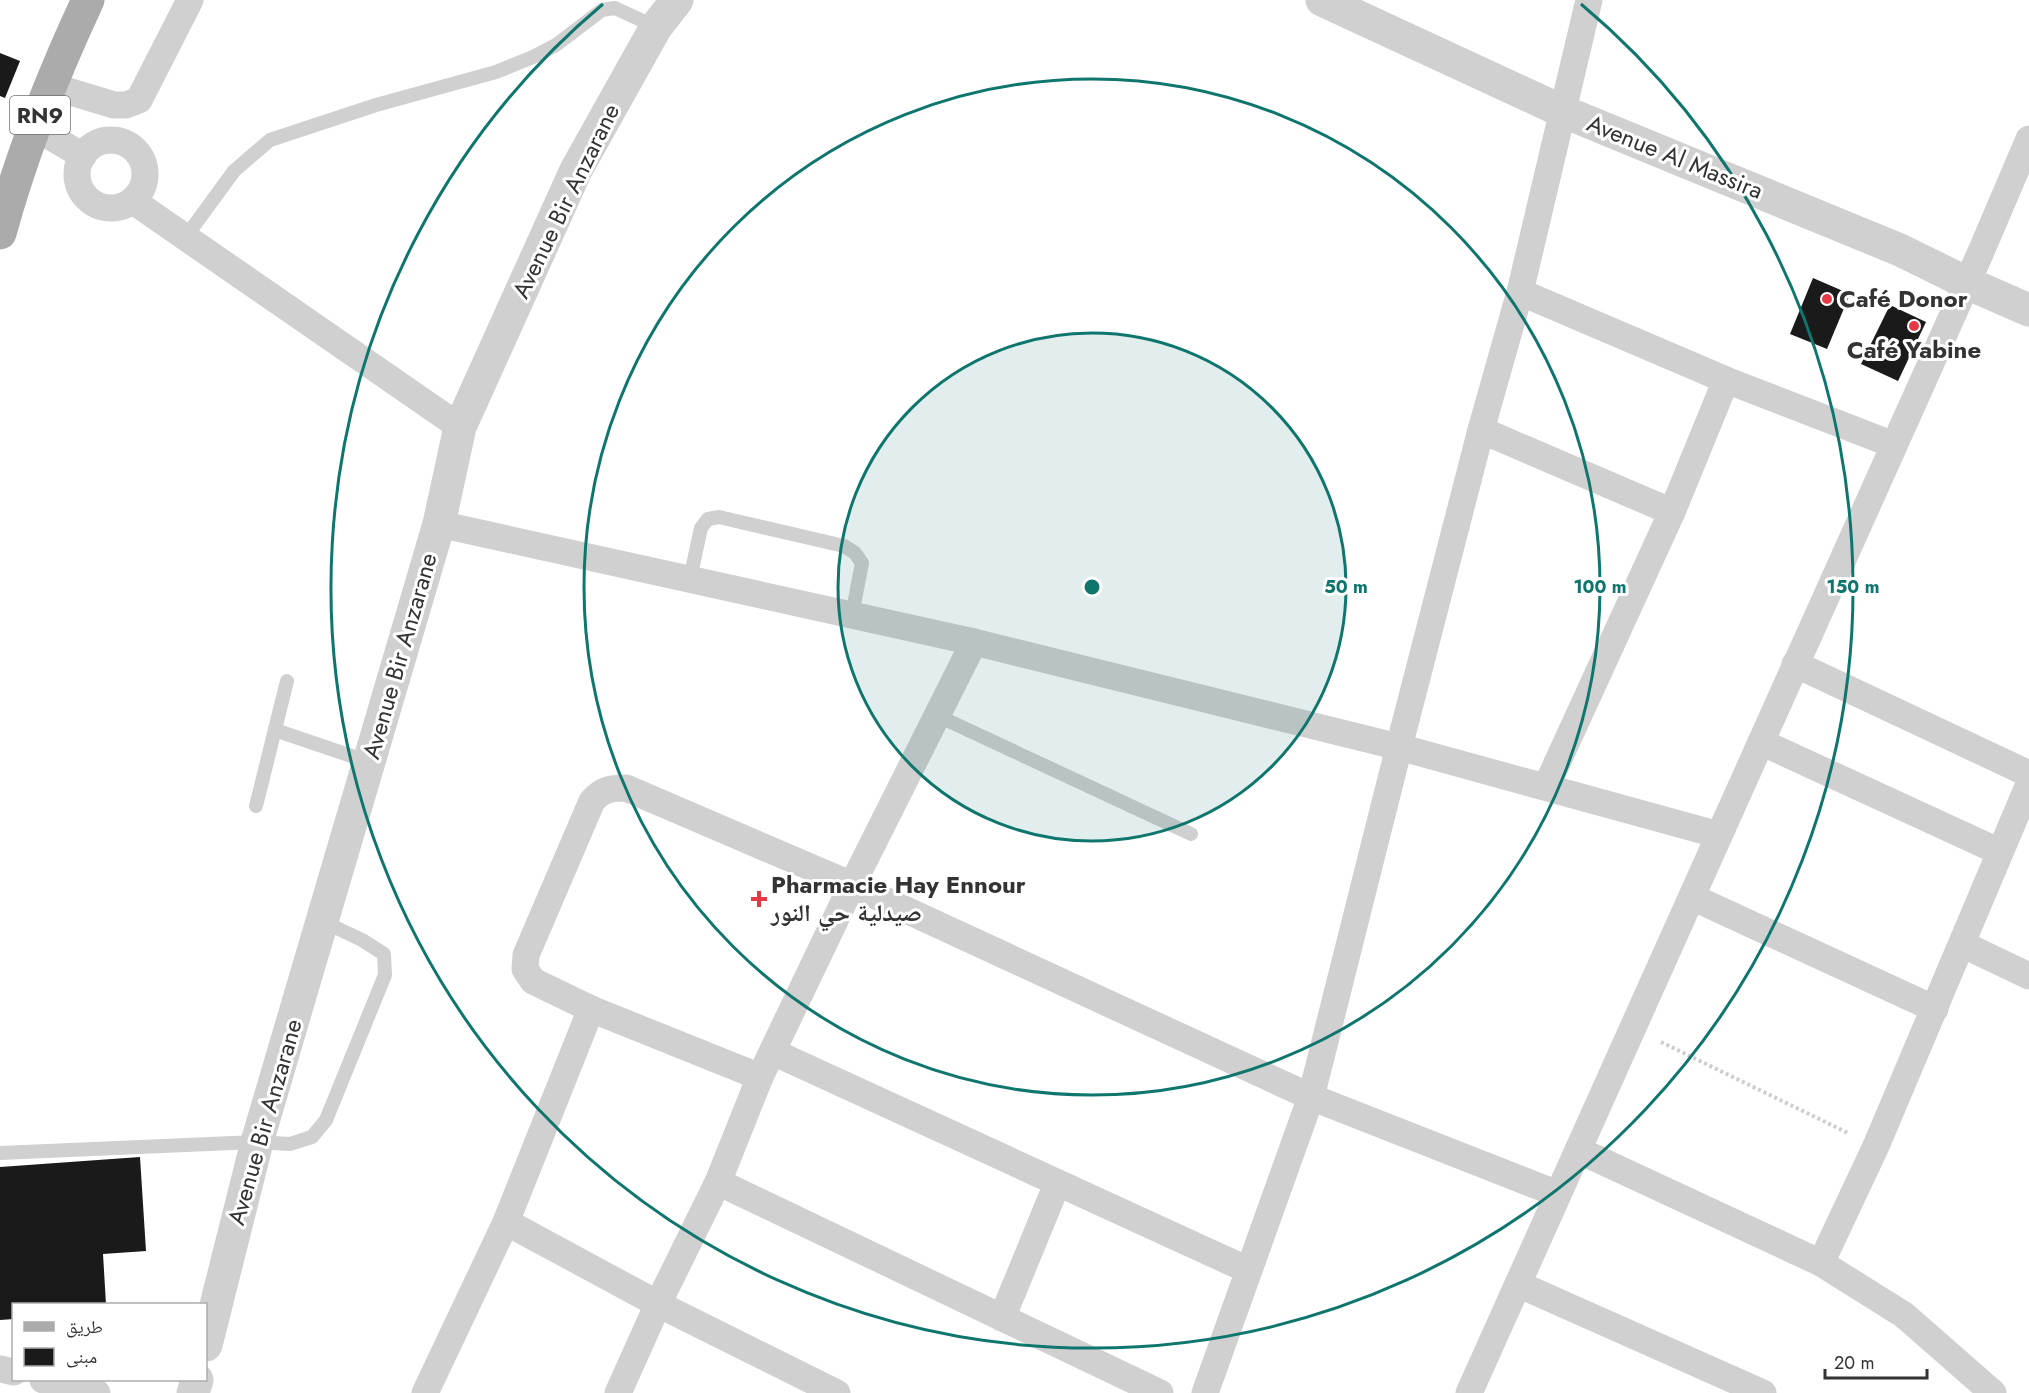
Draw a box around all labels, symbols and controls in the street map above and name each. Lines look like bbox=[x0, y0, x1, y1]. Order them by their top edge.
road number: RN9 bbox=[10, 96, 70, 134]
street label: Avenue Bir Anzarane bbox=[503, 97, 628, 304]
street label: Avenue Al Massira bbox=[1582, 105, 1768, 208]
place label: Café Donor bbox=[1839, 281, 1968, 316]
marker: Café Donor bbox=[1820, 292, 1834, 306]
marker: Café Yabine bbox=[1907, 319, 1921, 333]
place label: Café Yabine bbox=[1847, 332, 1981, 367]
street label: Avenue Bir Anzarane bbox=[353, 549, 446, 763]
text: 50 m bbox=[1324, 574, 1368, 600]
text: 100 m bbox=[1573, 574, 1627, 600]
text: 150 m bbox=[1827, 574, 1879, 600]
centre of rings bbox=[1082, 577, 1102, 597]
place label: Pharmacie Hay Ennour صيدلية حي النور bbox=[770, 867, 1026, 932]
marker: Pharmacie Hay Ennour صيدلية حي النور bbox=[752, 892, 766, 906]
street label: Avenue Bir Anzarane bbox=[218, 1015, 311, 1229]
legend bbox=[12, 1303, 207, 1381]
text: طريق bbox=[66, 1314, 103, 1340]
scale bar bbox=[1825, 1342, 1927, 1380]
text: مبنى bbox=[66, 1344, 97, 1370]
text: 20 m bbox=[1834, 1350, 1874, 1376]

